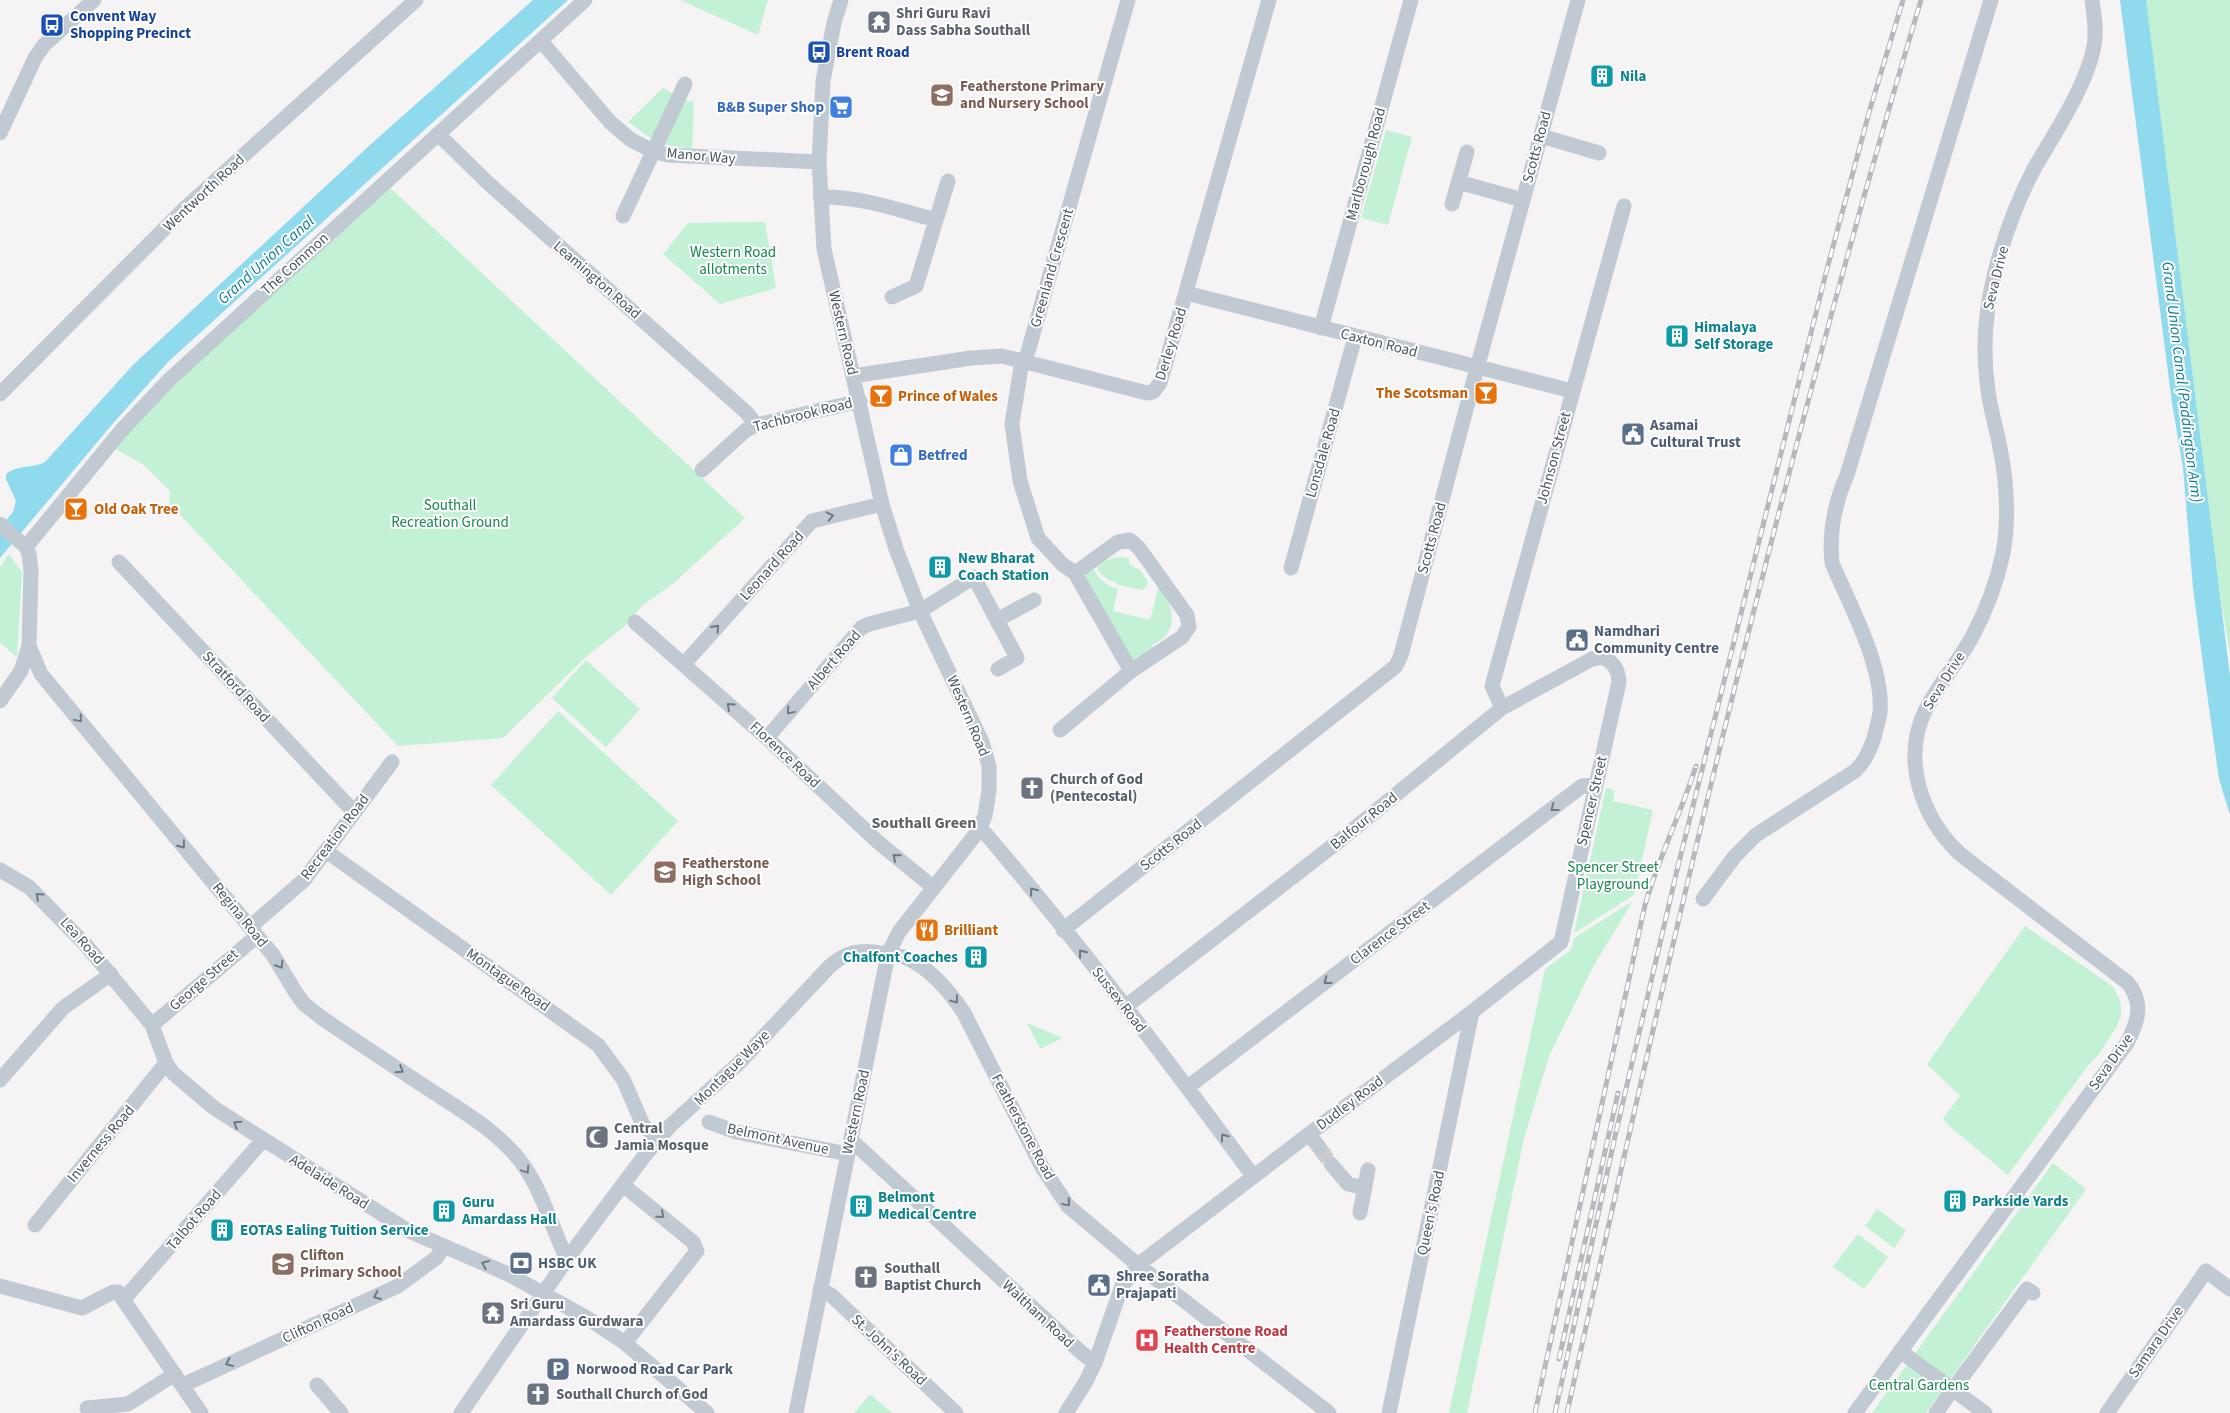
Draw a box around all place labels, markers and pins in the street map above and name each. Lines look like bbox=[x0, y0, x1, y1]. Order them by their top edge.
place label: Shri Guru Ravi Dass Sabha Southall bbox=[896, 3, 1031, 41]
place label: Convent Way Shopping Precinct bbox=[70, 6, 191, 44]
temple icon: Shri Guru Ravi Dass Sabha Southall bbox=[866, 9, 892, 35]
bus stop icon: Convent Way Shopping Precinct bbox=[39, 12, 65, 38]
bus stop icon: Brent Road bbox=[806, 39, 832, 65]
place label: Brent Road bbox=[836, 42, 910, 63]
building icon: Nila bbox=[1589, 63, 1615, 89]
place label: Nila bbox=[1620, 66, 1646, 87]
place label: Featherstone Primary and Nursery School bbox=[960, 76, 1104, 114]
school or university icon: Featherstone Primary and Nursery School bbox=[929, 82, 955, 108]
supermarket icon: B&B Super Shop bbox=[828, 94, 854, 120]
place label: B&B Super Shop bbox=[717, 97, 824, 118]
place label: Himalaya Self Storage bbox=[1694, 317, 1773, 355]
building icon: Himalaya Self Storage bbox=[1664, 323, 1690, 349]
bar icon: The Scotsman bbox=[1473, 380, 1499, 406]
bar icon: Prince of Wales bbox=[868, 383, 894, 409]
place label: The Scotsman bbox=[1376, 383, 1468, 404]
place label: Prince of Wales bbox=[898, 386, 998, 407]
place label: Asamai Cultural Trust bbox=[1649, 415, 1741, 453]
public building icon: Asamai Cultural Trust bbox=[1620, 421, 1646, 447]
shop icon: Betfred bbox=[888, 442, 914, 468]
place label: Betfred bbox=[918, 445, 968, 466]
bar icon: Old Oak Tree bbox=[63, 496, 89, 522]
place label: Old Oak Tree bbox=[94, 499, 179, 520]
place label: New Bharat Coach Station bbox=[958, 548, 1049, 586]
building icon: New Bharat Coach Station bbox=[927, 554, 953, 580]
place label: Namdhari Community Centre bbox=[1594, 621, 1719, 659]
public building icon: Namdhari Community Centre bbox=[1564, 627, 1590, 653]
place label: Church of God (Pentecostal) bbox=[1050, 769, 1143, 807]
church icon: Church of God (Pentecostal) bbox=[1019, 775, 1045, 801]
place label: Featherstone High School bbox=[682, 853, 769, 891]
school or university icon: Featherstone High School bbox=[652, 859, 678, 885]
restaurant icon: Brilliant bbox=[914, 917, 940, 943]
place label: Brilliant bbox=[944, 920, 998, 941]
building icon: Chalfont Coaches bbox=[963, 944, 989, 970]
place label: Chalfont Coaches bbox=[843, 947, 958, 968]
place label: Central Jamia Mosque bbox=[614, 1118, 709, 1156]
mosque icon: Central Jamia Mosque bbox=[584, 1124, 610, 1150]
place label: Belmont Medical Centre bbox=[878, 1187, 977, 1225]
building icon: Parkside Yards bbox=[1942, 1188, 1968, 1214]
place label: Parkside Yards bbox=[1972, 1191, 2069, 1212]
place label: Guru Amardass Hall bbox=[461, 1192, 557, 1230]
building icon: Belmont Medical Centre bbox=[848, 1193, 874, 1219]
building icon: Guru Amardass Hall bbox=[431, 1198, 457, 1224]
building icon: EOTAS Ealing Tuition Service bbox=[209, 1217, 235, 1243]
place label: EOTAS Ealing Tuition Service bbox=[240, 1220, 429, 1241]
place label: Clifton Primary School bbox=[300, 1245, 402, 1283]
bank icon: HSBC UK bbox=[508, 1250, 534, 1276]
school or university icon: Clifton Primary School bbox=[270, 1251, 296, 1277]
place label: HSBC UK bbox=[538, 1253, 597, 1274]
place label: Southall Baptist Church bbox=[884, 1258, 981, 1296]
church icon: Southall Baptist Church bbox=[853, 1264, 879, 1290]
place label: Shree Soratha Prajapati bbox=[1116, 1266, 1209, 1304]
public building icon: Shree Soratha Prajapati bbox=[1086, 1272, 1112, 1298]
place label: Sri Guru Amardass Gurdwara bbox=[509, 1294, 643, 1332]
temple icon: Sri Guru Amardass Gurdwara bbox=[480, 1300, 506, 1326]
place label: Featherstone Road Health Centre bbox=[1164, 1321, 1288, 1359]
hospital icon: Featherstone Road Health Centre bbox=[1134, 1327, 1160, 1353]
parking icon: Norwood Road Car Park bbox=[545, 1356, 571, 1382]
place label: Norwood Road Car Park bbox=[576, 1359, 734, 1380]
church icon: Southall Church of God bbox=[525, 1381, 551, 1407]
place label: Southall Church of God bbox=[556, 1384, 708, 1405]

